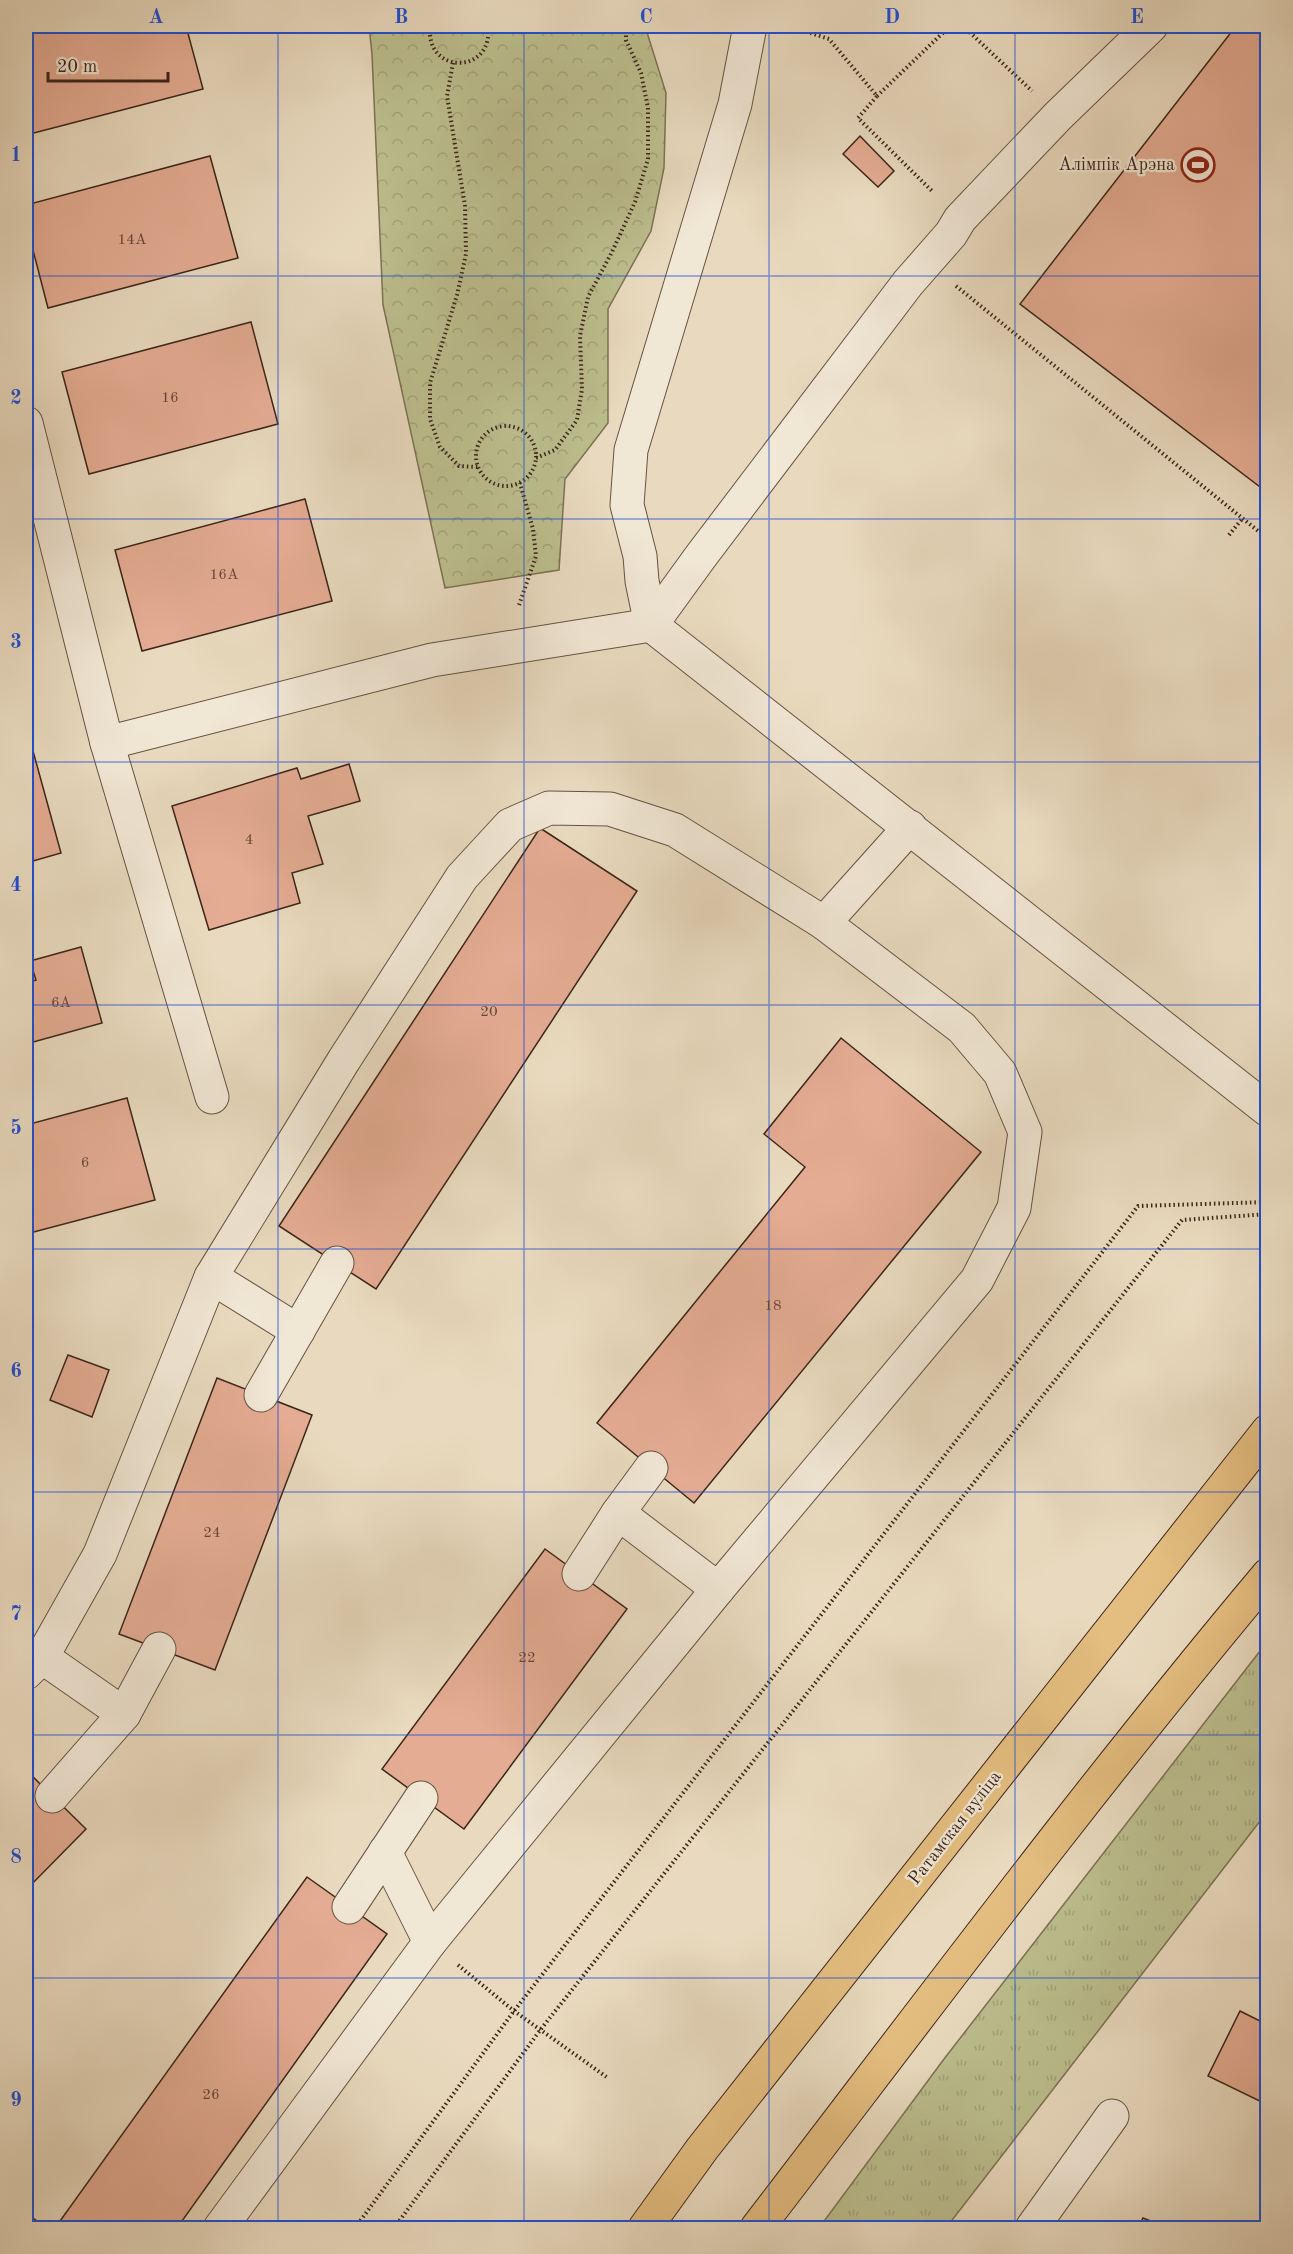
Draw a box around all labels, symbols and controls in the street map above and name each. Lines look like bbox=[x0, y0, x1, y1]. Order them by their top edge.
text: A bbox=[148, 8, 164, 28]
text: B bbox=[394, 8, 408, 28]
text: C bbox=[639, 8, 653, 28]
text: D bbox=[884, 8, 900, 28]
text: E bbox=[1130, 8, 1144, 28]
scale bar bbox=[48, 45, 168, 83]
text: 20 m bbox=[57, 58, 97, 76]
text: 1 bbox=[10, 146, 22, 166]
sports icon: Алімпік Арэна bbox=[1180, 147, 1216, 183]
place label: Алімпік Арэна bbox=[1058, 156, 1175, 174]
house number: 14А bbox=[118, 233, 147, 248]
text: 2 bbox=[10, 389, 22, 409]
house number: 16 bbox=[161, 391, 179, 406]
house number: 16А bbox=[210, 568, 239, 583]
text: 3 bbox=[10, 633, 22, 653]
house number: 4 bbox=[245, 833, 253, 848]
text: 4 bbox=[10, 876, 22, 896]
house number: 6А bbox=[51, 996, 72, 1011]
house number: 20 bbox=[480, 1005, 498, 1020]
text: 5 bbox=[10, 1118, 22, 1139]
house number: 6 bbox=[81, 1156, 89, 1171]
house number: 18 bbox=[764, 1299, 782, 1314]
text: 6 bbox=[10, 1362, 22, 1382]
house number: 24 bbox=[203, 1526, 221, 1541]
text: 7 bbox=[10, 1605, 22, 1625]
house number: 22 bbox=[518, 1651, 536, 1666]
street label: Ратамская вуліца bbox=[905, 1768, 1005, 1888]
text: 8 bbox=[10, 1848, 22, 1868]
house number: 26 bbox=[202, 2088, 220, 2103]
text: 9 bbox=[10, 2091, 22, 2111]

